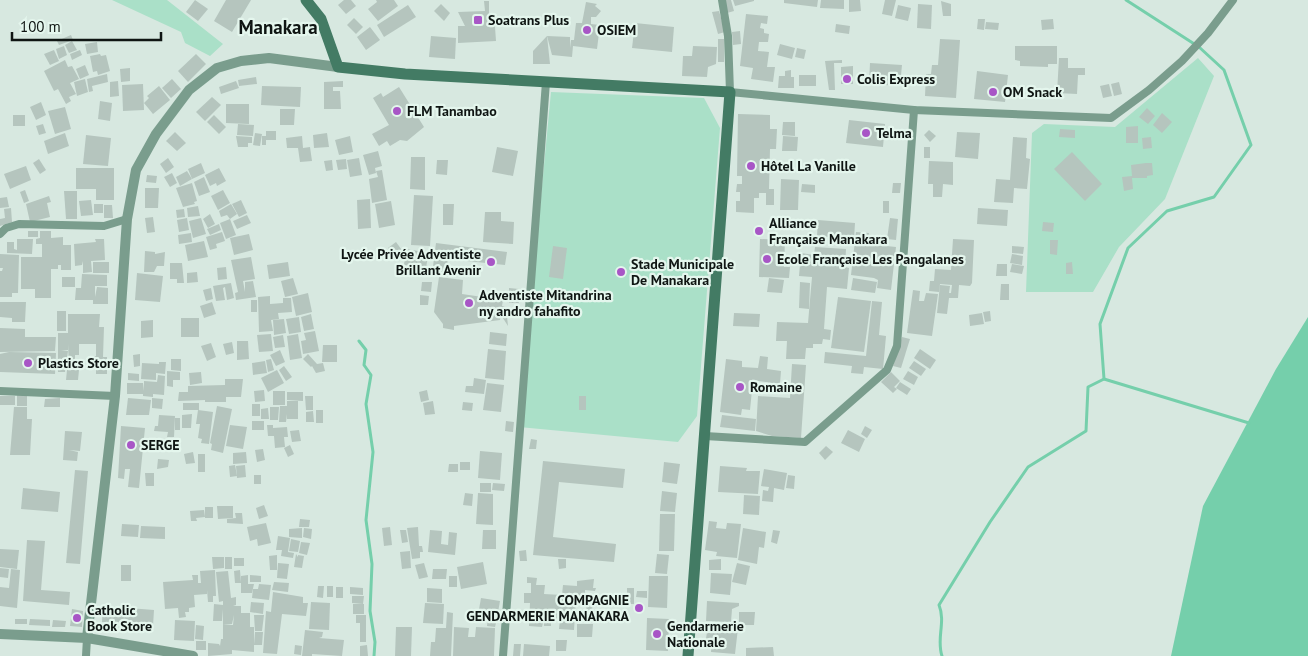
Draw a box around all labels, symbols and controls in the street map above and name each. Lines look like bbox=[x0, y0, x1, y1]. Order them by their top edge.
scale bar bbox=[12, 10, 161, 42]
place label: Soatrans Plus bbox=[488, 11, 569, 29]
marker: Soatrans Plus bbox=[472, 14, 484, 26]
district label: Manakara bbox=[238, 15, 318, 39]
text: 100 m bbox=[20, 17, 61, 36]
place label: OSIEM bbox=[597, 21, 636, 39]
marker: OSIEM bbox=[581, 24, 593, 36]
place label: Colis Express bbox=[857, 70, 935, 88]
marker: Colis Express bbox=[841, 73, 853, 85]
place label: OM Snack bbox=[1003, 83, 1062, 101]
marker: OM Snack bbox=[987, 86, 999, 98]
place label: FLM Tanambao bbox=[407, 102, 497, 120]
marker: FLM Tanambao bbox=[391, 105, 403, 117]
place label: Telma bbox=[876, 124, 912, 142]
marker: Telma bbox=[860, 127, 872, 139]
place label: Hôtel La Vanille bbox=[761, 157, 856, 175]
marker: Hôtel La Vanille bbox=[745, 160, 757, 172]
place label: Alliance Française Manakara bbox=[769, 214, 887, 248]
marker: Alliance Française Manakara bbox=[753, 225, 765, 237]
place label: Lycée Privée Adventiste Brillant Avenir bbox=[341, 245, 481, 279]
place label: Ecole Française Les Pangalanes bbox=[777, 250, 964, 268]
marker: Ecole Française Les Pangalanes bbox=[761, 253, 773, 265]
place label: Stade Municipale De Manakara bbox=[631, 255, 734, 289]
marker: Lycée Privée Adventiste Brillant Avenir bbox=[485, 256, 497, 268]
marker: Stade Municipale De Manakara bbox=[615, 266, 627, 278]
place label: Adventiste Mitandrina ny andro fahafito bbox=[479, 286, 612, 320]
marker: Adventiste Mitandrina ny andro fahafito bbox=[463, 297, 475, 309]
place label: Plastics Store bbox=[38, 354, 119, 372]
marker: Plastics Store bbox=[22, 357, 34, 369]
place label: Romaine bbox=[750, 378, 802, 396]
marker: Romaine bbox=[734, 381, 746, 393]
place label: SERGE bbox=[141, 436, 180, 454]
marker: SERGE bbox=[125, 439, 137, 451]
place label: COMPAGNIE GENDARMERIE MANAKARA bbox=[466, 591, 630, 625]
place label: Catholic Book Store bbox=[87, 601, 152, 635]
marker: COMPAGNIE GENDARMERIE MANAKARA bbox=[633, 602, 645, 614]
marker: Catholic Book Store bbox=[71, 612, 83, 624]
place label: Gendarmerie Nationale bbox=[667, 617, 744, 651]
marker: Gendarmerie Nationale bbox=[651, 628, 663, 640]

